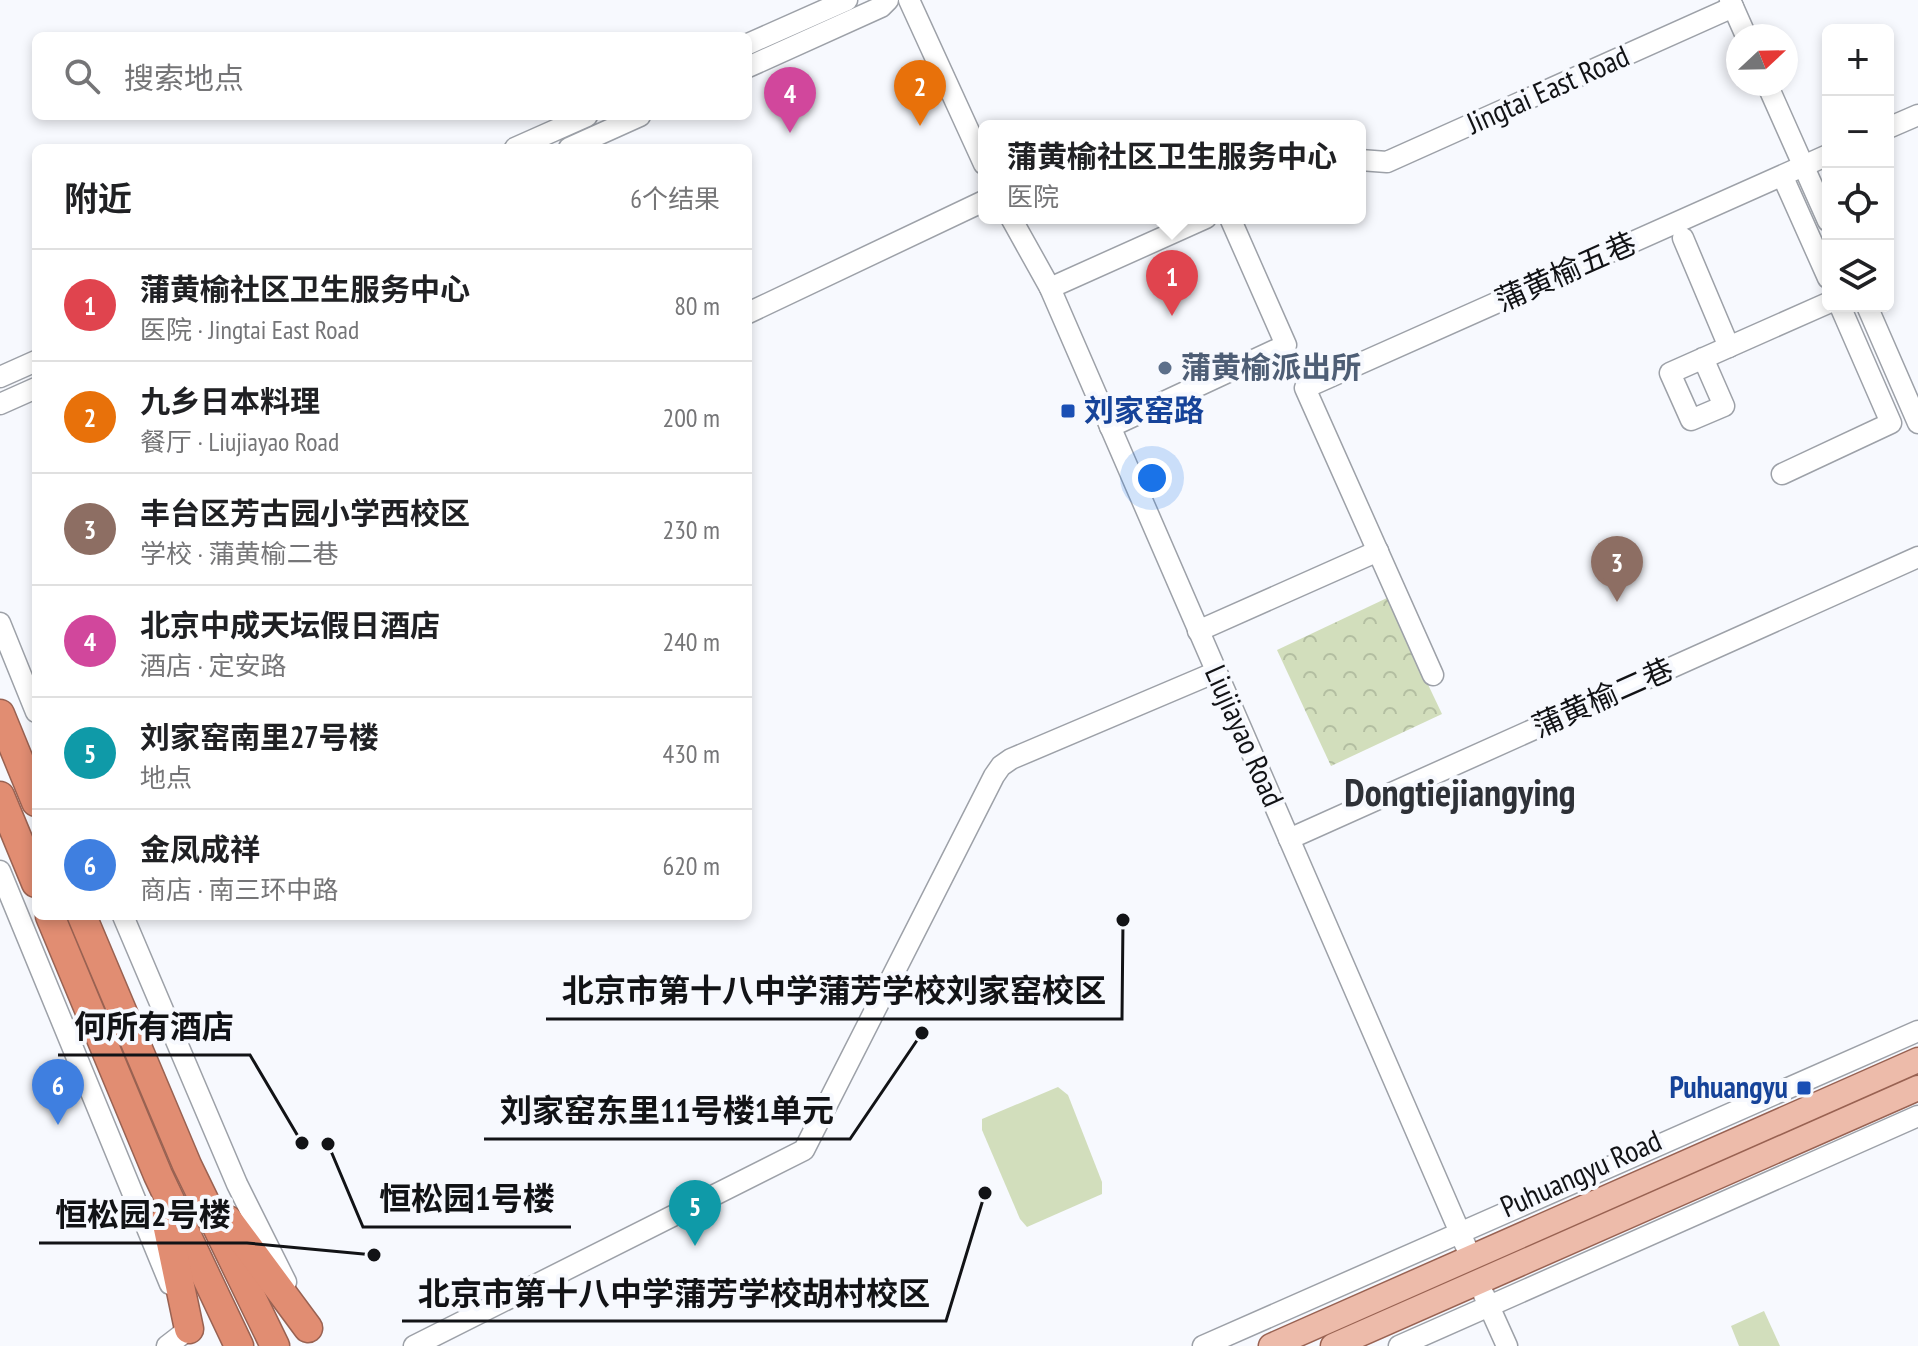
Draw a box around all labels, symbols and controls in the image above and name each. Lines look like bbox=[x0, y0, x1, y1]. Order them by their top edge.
north arrow bbox=[1726, 24, 1798, 96]
map controls bbox=[1822, 24, 1894, 312]
button: + bbox=[1822, 24, 1894, 96]
search box bbox=[32, 32, 752, 120]
street label: Jingtai East Road bbox=[1459, 35, 1635, 142]
icon: search bbox=[60, 54, 104, 98]
text: 搜索地点 bbox=[124, 58, 244, 97]
pin: 2 bbox=[894, 60, 946, 126]
pin: 4 bbox=[764, 67, 816, 133]
button: − bbox=[1822, 96, 1894, 168]
popup bbox=[978, 120, 1366, 224]
text: 蒲黄榆社区卫生服务中心 bbox=[1007, 136, 1337, 175]
button: locate bbox=[1822, 168, 1894, 240]
text: 附近 bbox=[64, 176, 132, 220]
text: 医院 bbox=[1007, 180, 1059, 213]
text: 6个结果 bbox=[630, 182, 720, 215]
street label: 蒲黄榆五巷 bbox=[1489, 222, 1642, 319]
button: layers bbox=[1822, 240, 1894, 312]
pin: 1 bbox=[1146, 250, 1198, 316]
text: 蒲黄榆社区卫生服务中心 bbox=[140, 269, 470, 308]
text: 1 bbox=[84, 289, 96, 322]
text: 80 m bbox=[674, 289, 720, 322]
text: 医院 · Jingtai East Road bbox=[140, 313, 359, 346]
place label: 蒲黄榆派出所 bbox=[1181, 347, 1361, 386]
marker: 蒲黄榆派出所 bbox=[1156, 359, 1174, 377]
text: 九乡日本料理 bbox=[140, 381, 320, 420]
place label: 刘家窑路 bbox=[1084, 390, 1204, 429]
text: 2 bbox=[84, 401, 96, 434]
text: 200 m bbox=[662, 401, 720, 434]
marker: 刘家窑路 bbox=[1059, 402, 1077, 420]
text: 餐厅 · Liujiayao Road bbox=[140, 425, 339, 458]
your location bbox=[1132, 458, 1172, 498]
text: 丰台区芳古园小学西校区 bbox=[140, 493, 470, 532]
text: 3 bbox=[84, 513, 96, 546]
text: 230 m bbox=[662, 513, 720, 546]
pin: 3 bbox=[1591, 536, 1643, 602]
text: 学校 · 蒲黄榆二巷 bbox=[140, 537, 339, 570]
text: 北京中成天坛假日酒店 bbox=[140, 605, 440, 644]
text: 4 bbox=[84, 625, 96, 658]
text: 240 m bbox=[662, 625, 720, 658]
street label: 蒲黄榆二巷 bbox=[1526, 648, 1679, 745]
text: 酒店 · 定安路 bbox=[140, 649, 287, 682]
street label: Liujiayao Road bbox=[1197, 659, 1294, 812]
text: 刘家窑南里27号楼 bbox=[140, 717, 379, 756]
text: 5 bbox=[84, 737, 96, 770]
text: 430 m bbox=[662, 737, 720, 770]
text: 地点 bbox=[140, 761, 192, 794]
district label: Dongtiejiangying bbox=[1344, 767, 1576, 816]
text: 金凤成祥 bbox=[140, 829, 260, 868]
text: 6 bbox=[84, 849, 96, 882]
text: 620 m bbox=[662, 849, 720, 882]
text: 商店 · 南三环中路 bbox=[140, 873, 339, 906]
callout: 北京市第十八中学蒲芳学校刘家窑校区 bbox=[546, 963, 1122, 1019]
text: 北京市第十八中学蒲芳学校刘家窑校区 bbox=[562, 969, 1106, 1011]
callout: 何所有酒店 bbox=[58, 999, 250, 1055]
text: 何所有酒店 bbox=[74, 1005, 234, 1047]
pin: 6 bbox=[32, 1059, 84, 1125]
place label: Puhuangyu bbox=[1670, 1067, 1788, 1106]
marker: Puhuangyu bbox=[1795, 1079, 1813, 1097]
callout: 刘家窑东里11号楼1单元 bbox=[484, 1083, 850, 1139]
text: 刘家窑东里11号楼1单元 bbox=[500, 1089, 834, 1131]
street label: Puhuangyu Road bbox=[1494, 1120, 1667, 1225]
callout: 恒松园1号楼 bbox=[363, 1171, 571, 1227]
text: 恒松园1号楼 bbox=[379, 1177, 555, 1219]
pin: 5 bbox=[669, 1180, 721, 1246]
callout: 恒松园2号楼 bbox=[39, 1187, 247, 1243]
text: 恒松园2号楼 bbox=[55, 1193, 231, 1235]
callout: 北京市第十八中学蒲芳学校胡村校区 bbox=[402, 1265, 946, 1321]
text: 北京市第十八中学蒲芳学校胡村校区 bbox=[418, 1272, 930, 1314]

